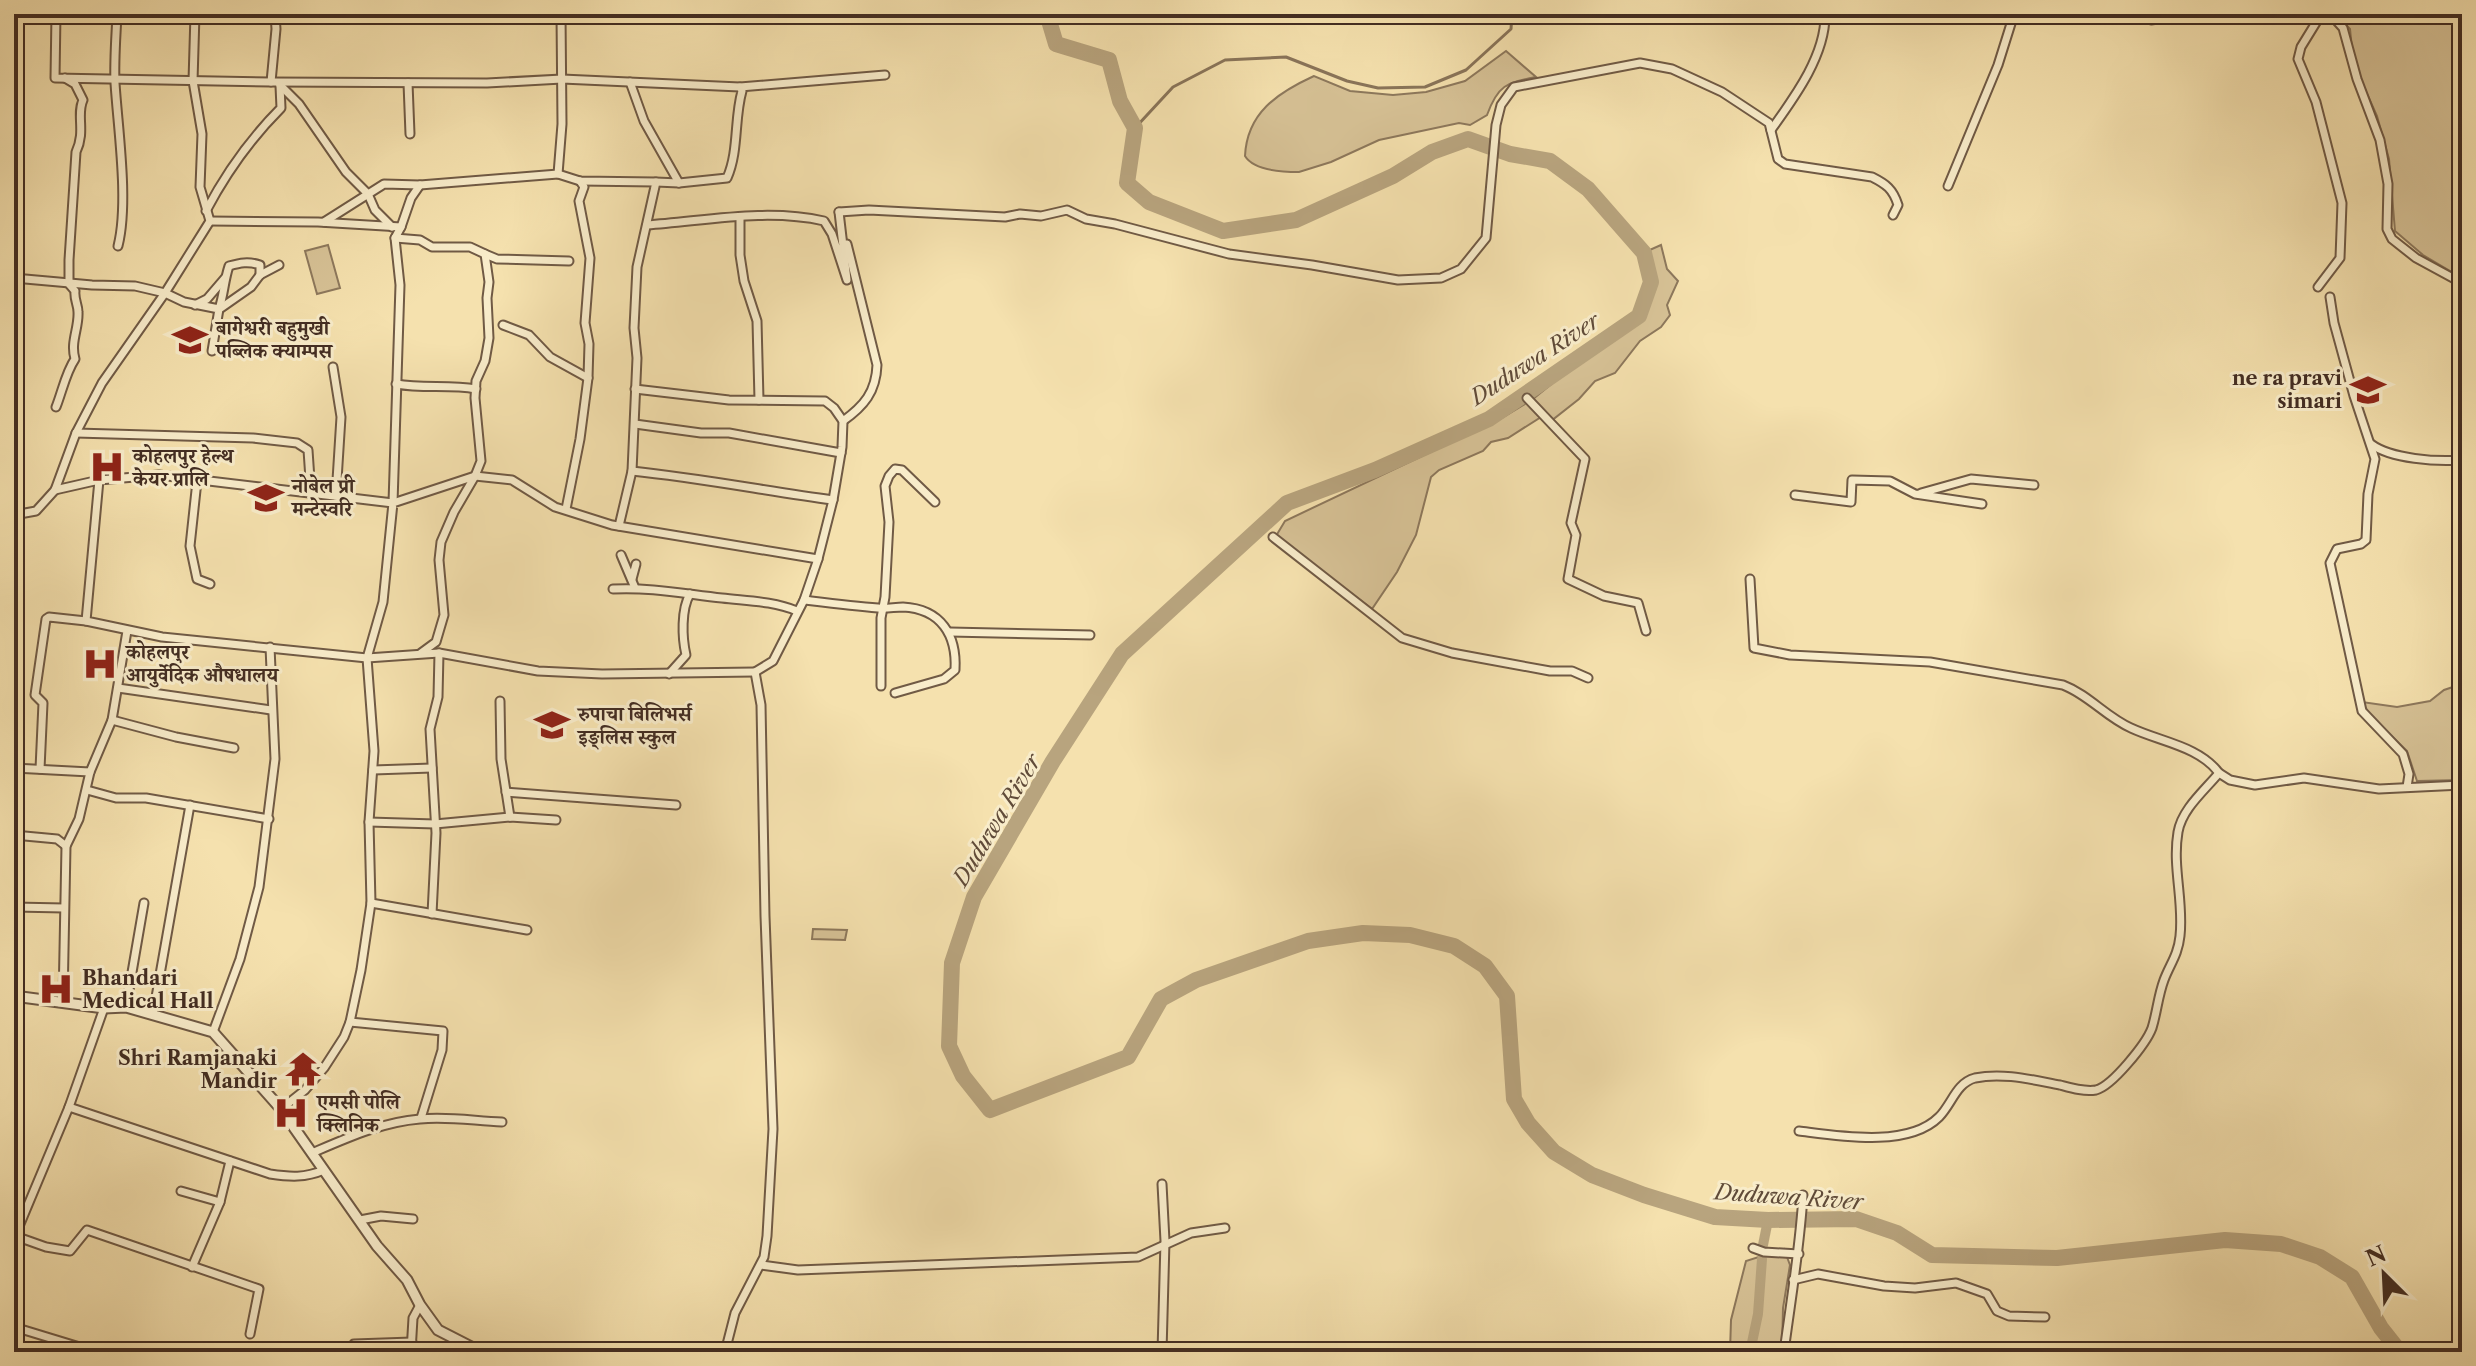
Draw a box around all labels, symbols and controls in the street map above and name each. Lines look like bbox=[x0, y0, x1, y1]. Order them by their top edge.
water label: Duduwa River bbox=[1463, 306, 1606, 412]
place label: बागेश्वरी बहुमुखी पब्लिक क्याम्पस bbox=[214, 316, 333, 363]
school or university icon: बागेश्वरी बहुमुखी पब्लिक क्याम्पस bbox=[171, 321, 209, 359]
place label: ne ra pravi simari bbox=[2232, 366, 2342, 413]
school or university icon: ne ra pravi simari bbox=[2349, 371, 2387, 409]
place label: कोहलपुर हेल्थ केयर प्रालि bbox=[131, 444, 235, 491]
hospital icon: कोहलपुर हेल्थ केयर प्रालि bbox=[88, 448, 126, 486]
place label: नोबेल प्री मन्टेस्वरि bbox=[290, 474, 356, 521]
school or university icon: नोबेल प्री मन्टेस्वरि bbox=[247, 479, 285, 517]
place label: कोहलपुर आयुर्वेदिक औषधालय bbox=[124, 640, 280, 688]
hospital icon: कोहलपुर आयुर्वेदिक औषधालय bbox=[81, 645, 119, 683]
place label: रुपाचा बिलिभर्स इङ्लिस स्कुल bbox=[576, 702, 693, 750]
school or university icon: रुपाचा बिलिभर्स इङ्लिस स्कुल bbox=[533, 706, 571, 744]
water label: Duduwa River bbox=[946, 748, 1048, 893]
place label: Bhandari Medical Hall bbox=[82, 966, 214, 1013]
hospital icon: Bhandari Medical Hall bbox=[37, 970, 75, 1008]
place label: Shri Ramjanaki Mandir bbox=[118, 1046, 277, 1093]
temple icon: Shri Ramjanaki Mandir bbox=[284, 1050, 322, 1088]
place label: एमसी पोलि क्लिनिक bbox=[315, 1090, 401, 1137]
hospital icon: एमसी पोलि क्लिनिक bbox=[272, 1094, 310, 1132]
water label: Duduwa River bbox=[1712, 1178, 1866, 1216]
north arrow bbox=[2344, 1234, 2424, 1314]
text: N bbox=[2362, 1240, 2390, 1272]

